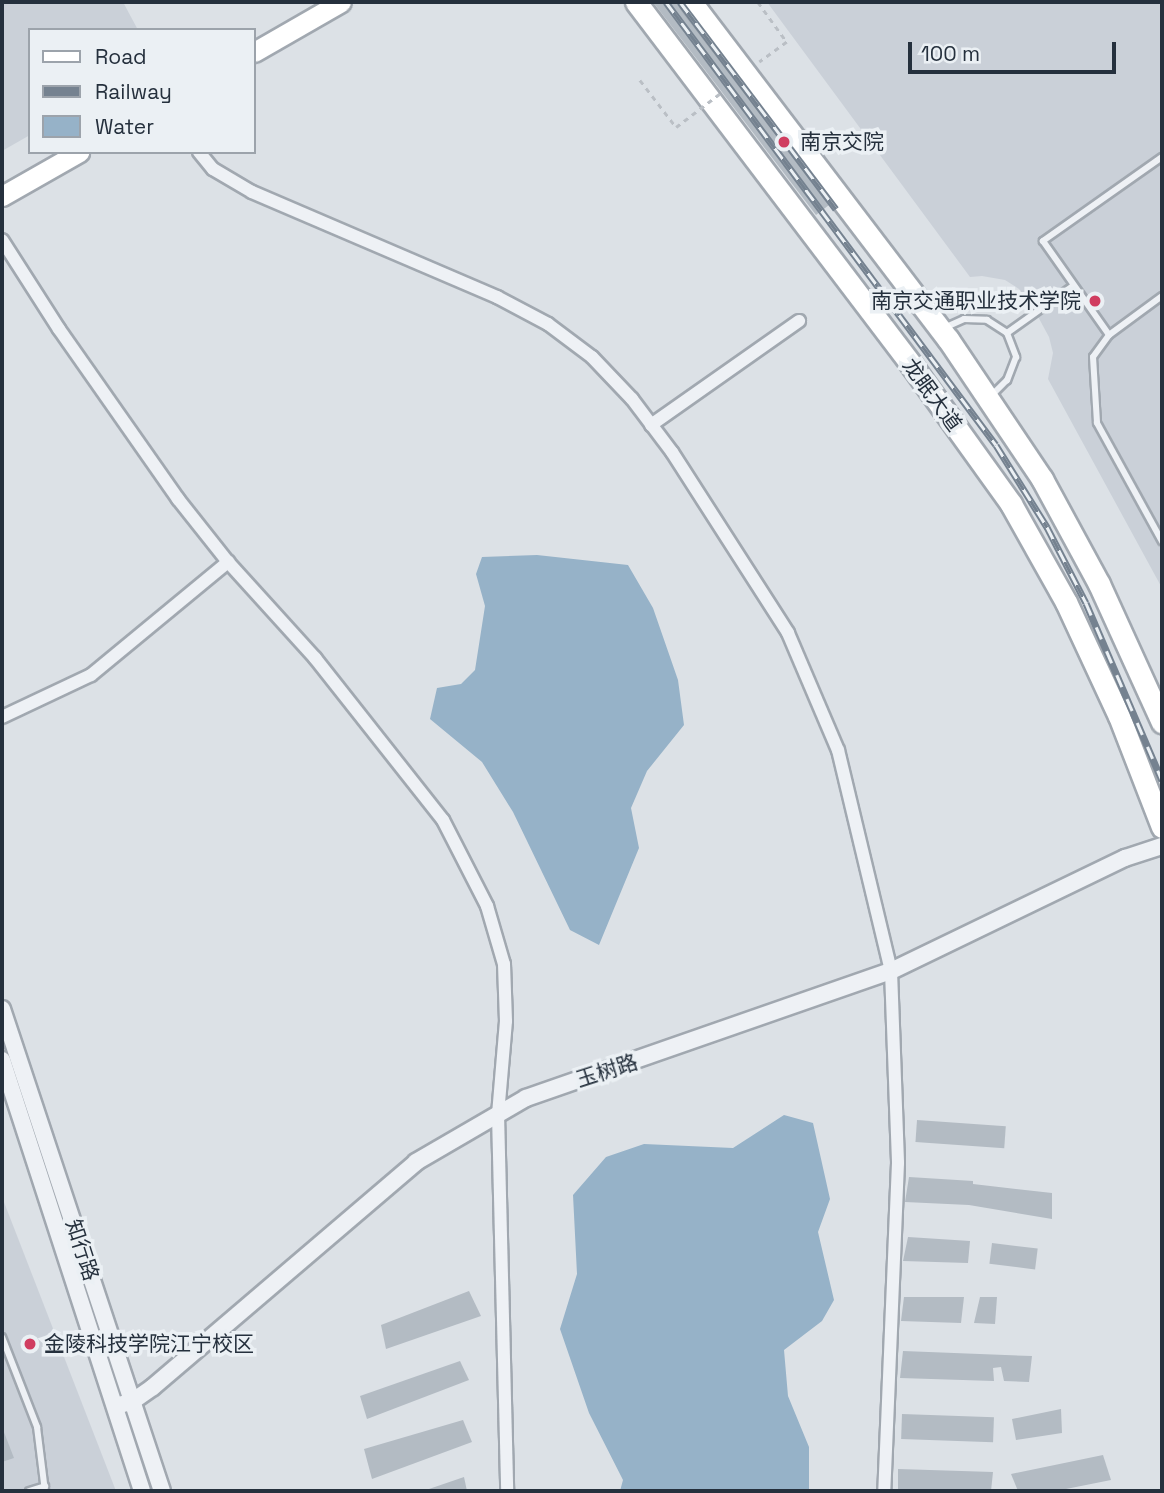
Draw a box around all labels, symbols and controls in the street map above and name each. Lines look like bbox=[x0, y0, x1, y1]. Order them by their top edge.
legend bbox=[28, 28, 256, 154]
scale bar bbox=[912, 28, 1120, 72]
text: 100 m bbox=[921, 40, 980, 67]
text: Road bbox=[95, 43, 147, 70]
text: Railway bbox=[95, 78, 172, 105]
text: Water bbox=[95, 113, 154, 140]
place label: 南京交院 bbox=[800, 129, 884, 155]
marker: 南京交院 bbox=[774, 132, 794, 152]
place label: 南京交通职业技术学院 bbox=[871, 288, 1081, 314]
marker: 南京交通职业技术学院 bbox=[1087, 293, 1103, 309]
street label: 龙眠大道 bbox=[897, 354, 967, 436]
street label: 玉树路 bbox=[573, 1049, 641, 1093]
street label: 知行路 bbox=[60, 1216, 104, 1284]
place label: 金陵科技学院江宁校区 bbox=[44, 1331, 254, 1357]
marker: 金陵科技学院江宁校区 bbox=[22, 1336, 38, 1352]

